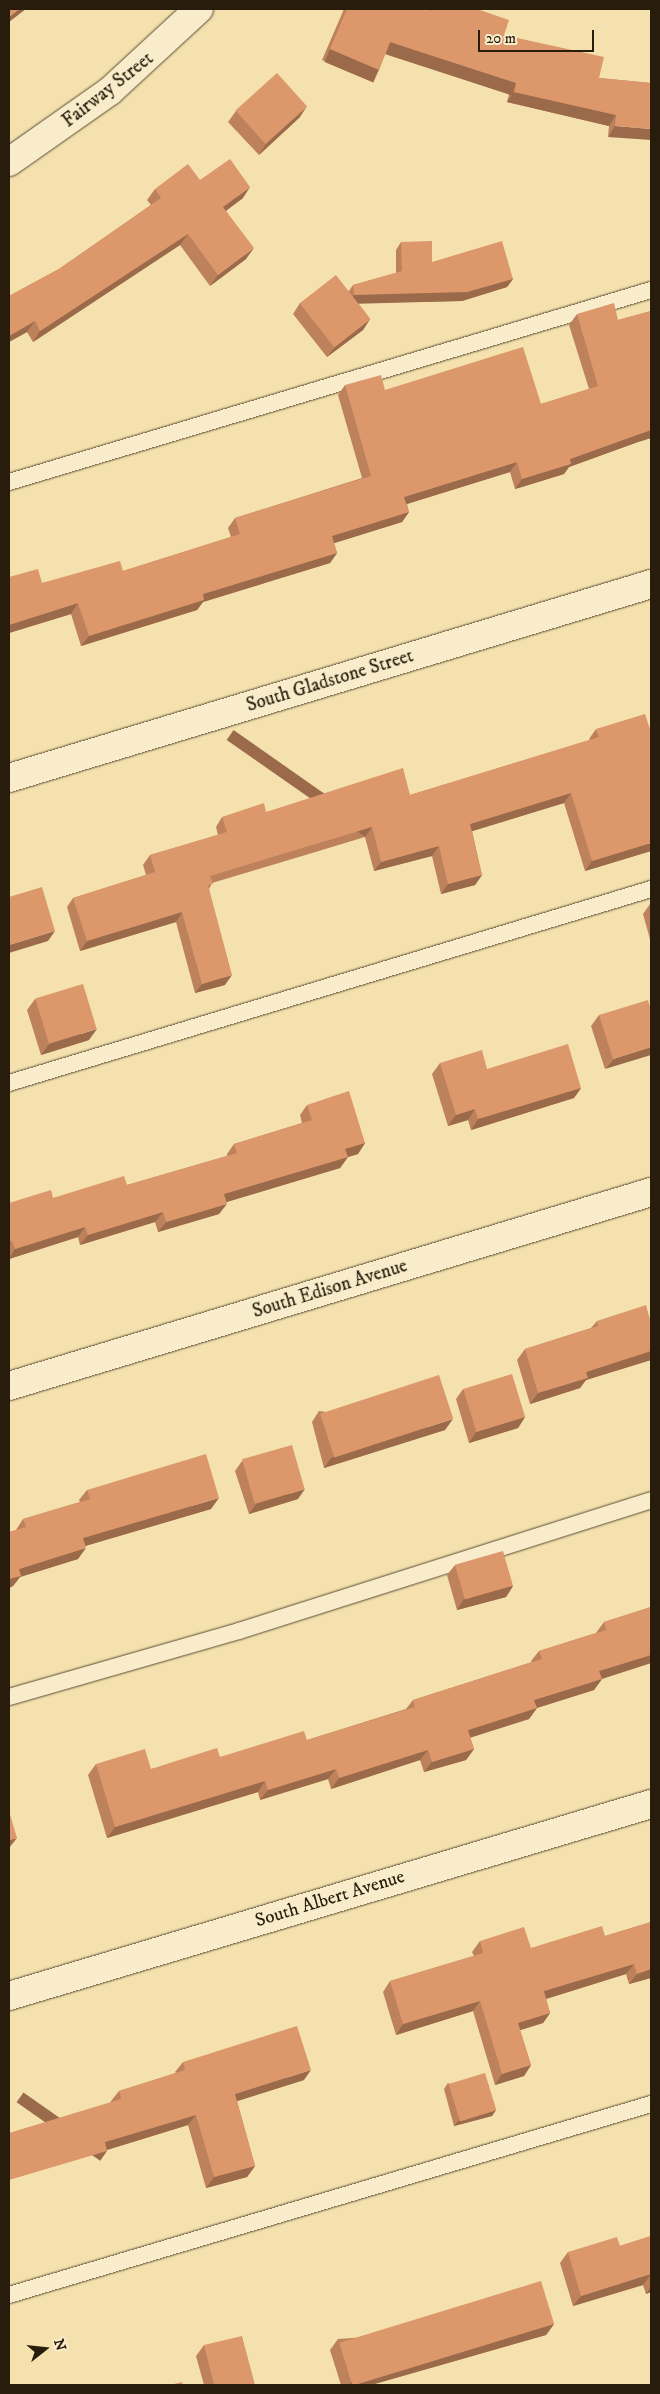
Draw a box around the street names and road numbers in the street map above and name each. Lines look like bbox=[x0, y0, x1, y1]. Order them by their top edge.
street label: Fairway Street bbox=[58, 47, 158, 133]
street label: South Gladstone Street bbox=[244, 645, 416, 717]
street label: South Edison Avenue bbox=[250, 1255, 410, 1323]
street label: South Albert Avenue bbox=[253, 1865, 407, 1933]

